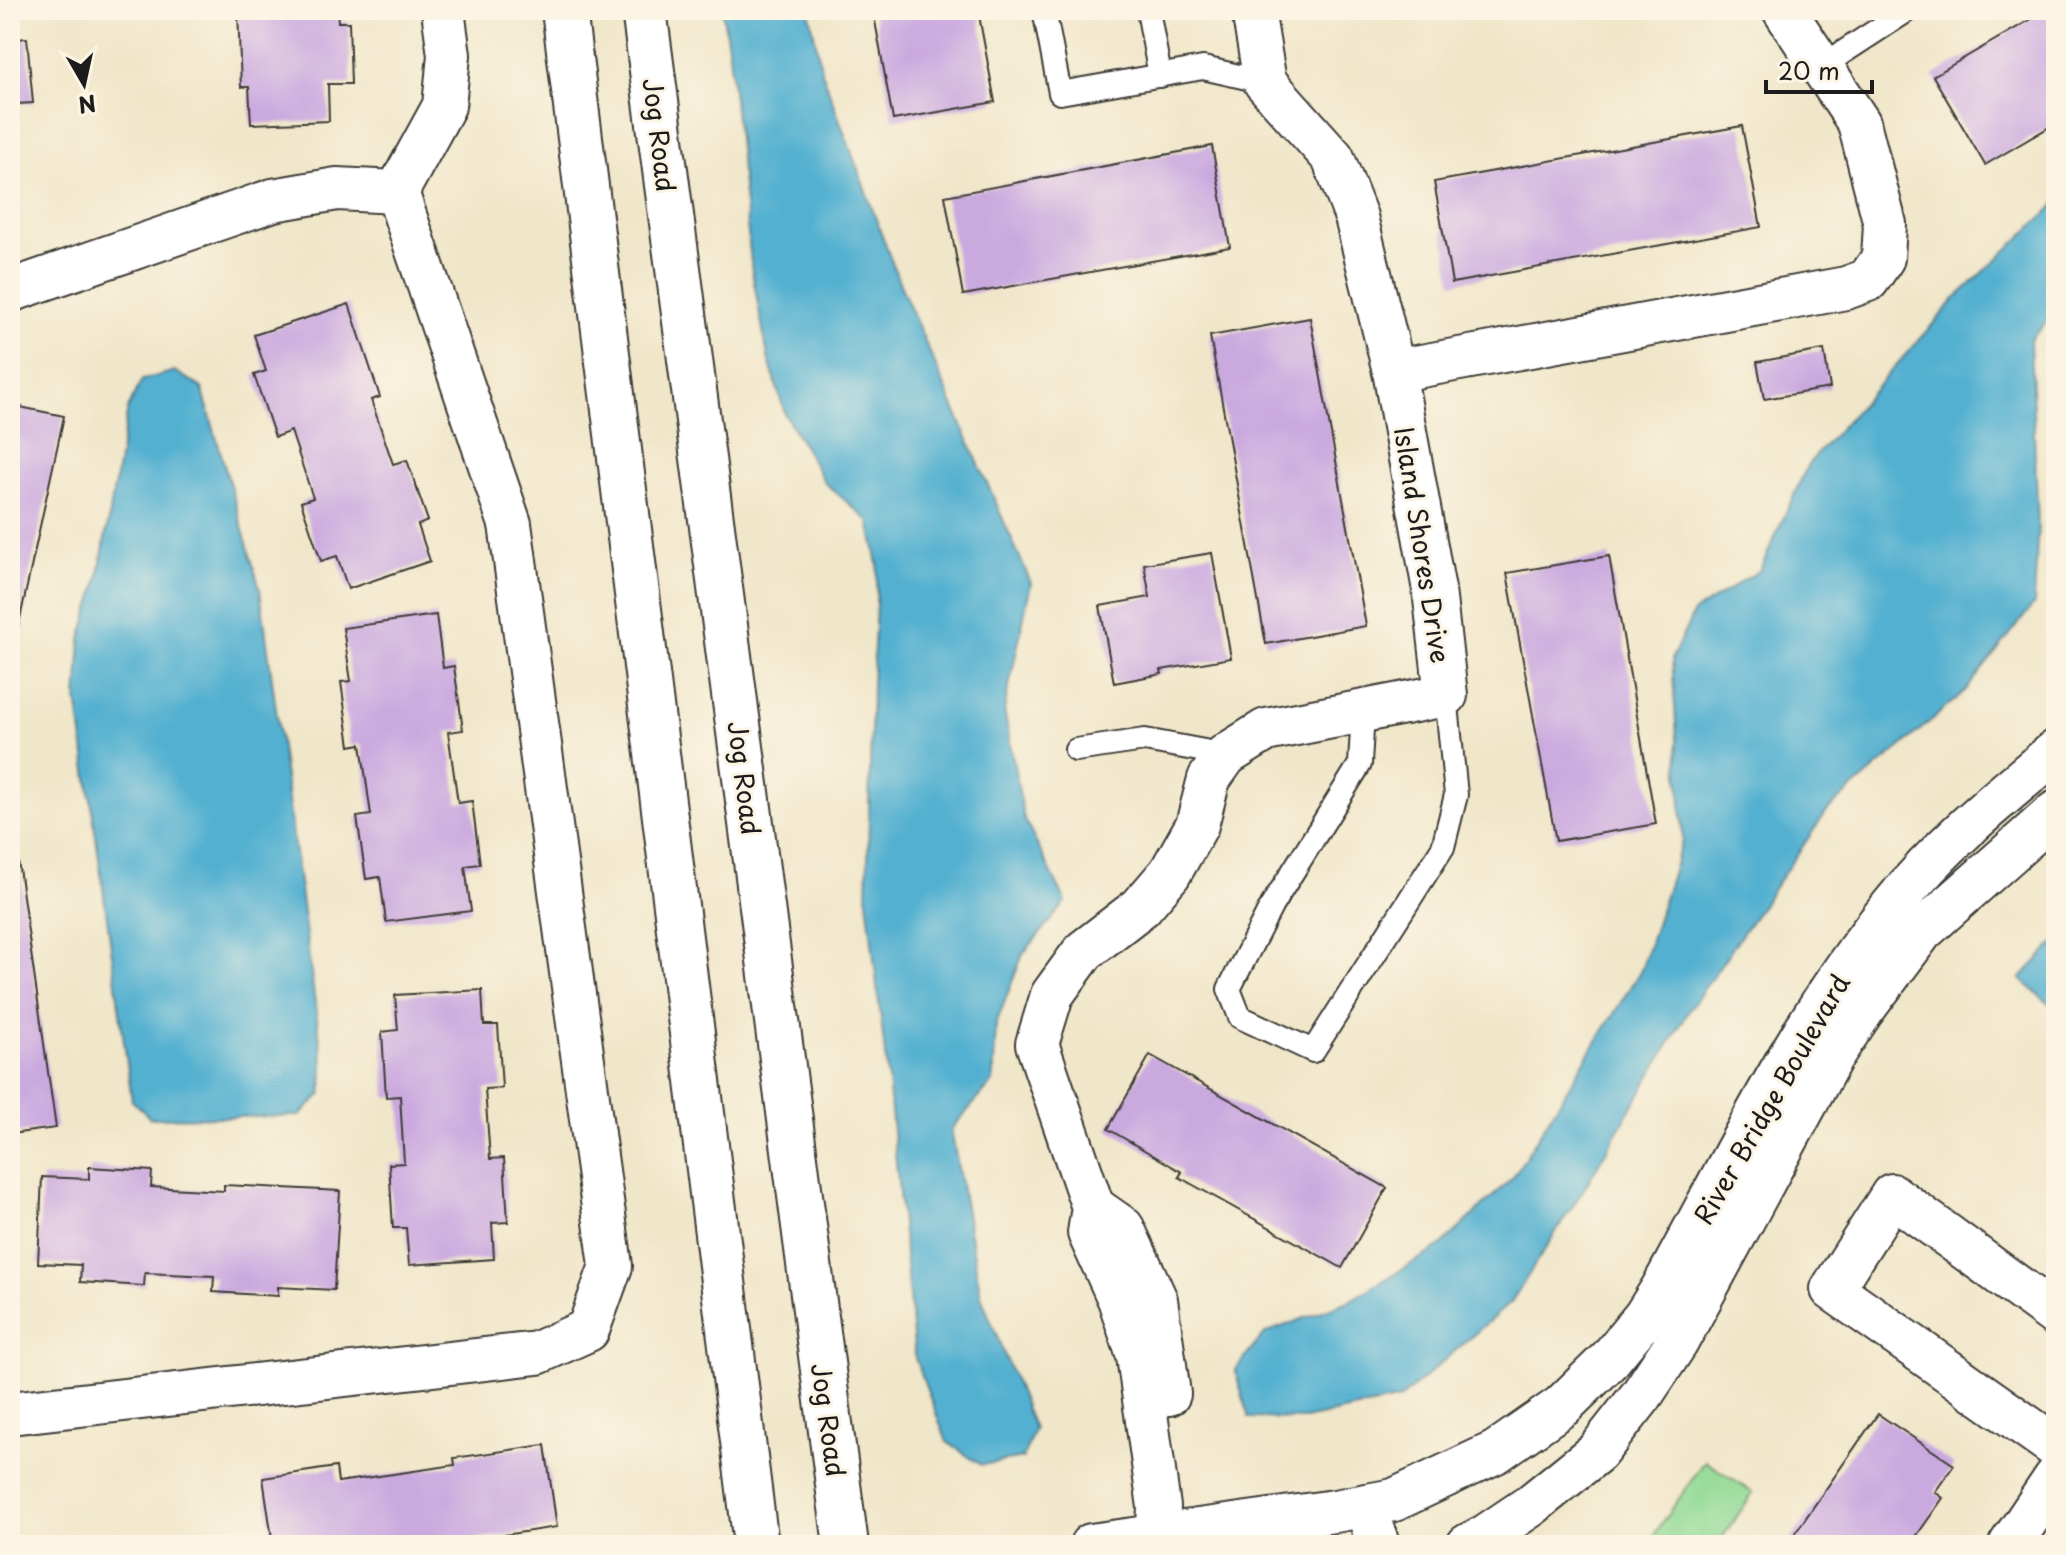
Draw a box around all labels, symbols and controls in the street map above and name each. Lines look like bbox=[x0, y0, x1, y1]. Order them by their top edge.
north arrow bbox=[44, 44, 124, 124]
scale bar bbox=[1766, 44, 1872, 94]
text: 20 m bbox=[1778, 52, 1840, 88]
street label: Jog Road bbox=[634, 76, 686, 194]
text: N bbox=[76, 88, 99, 123]
street label: Island Shores Drive bbox=[1385, 424, 1461, 666]
street label: Jog Road bbox=[719, 719, 771, 837]
street label: River Bridge Boulevard bbox=[1683, 966, 1859, 1232]
street label: Jog Road bbox=[802, 1361, 856, 1479]

